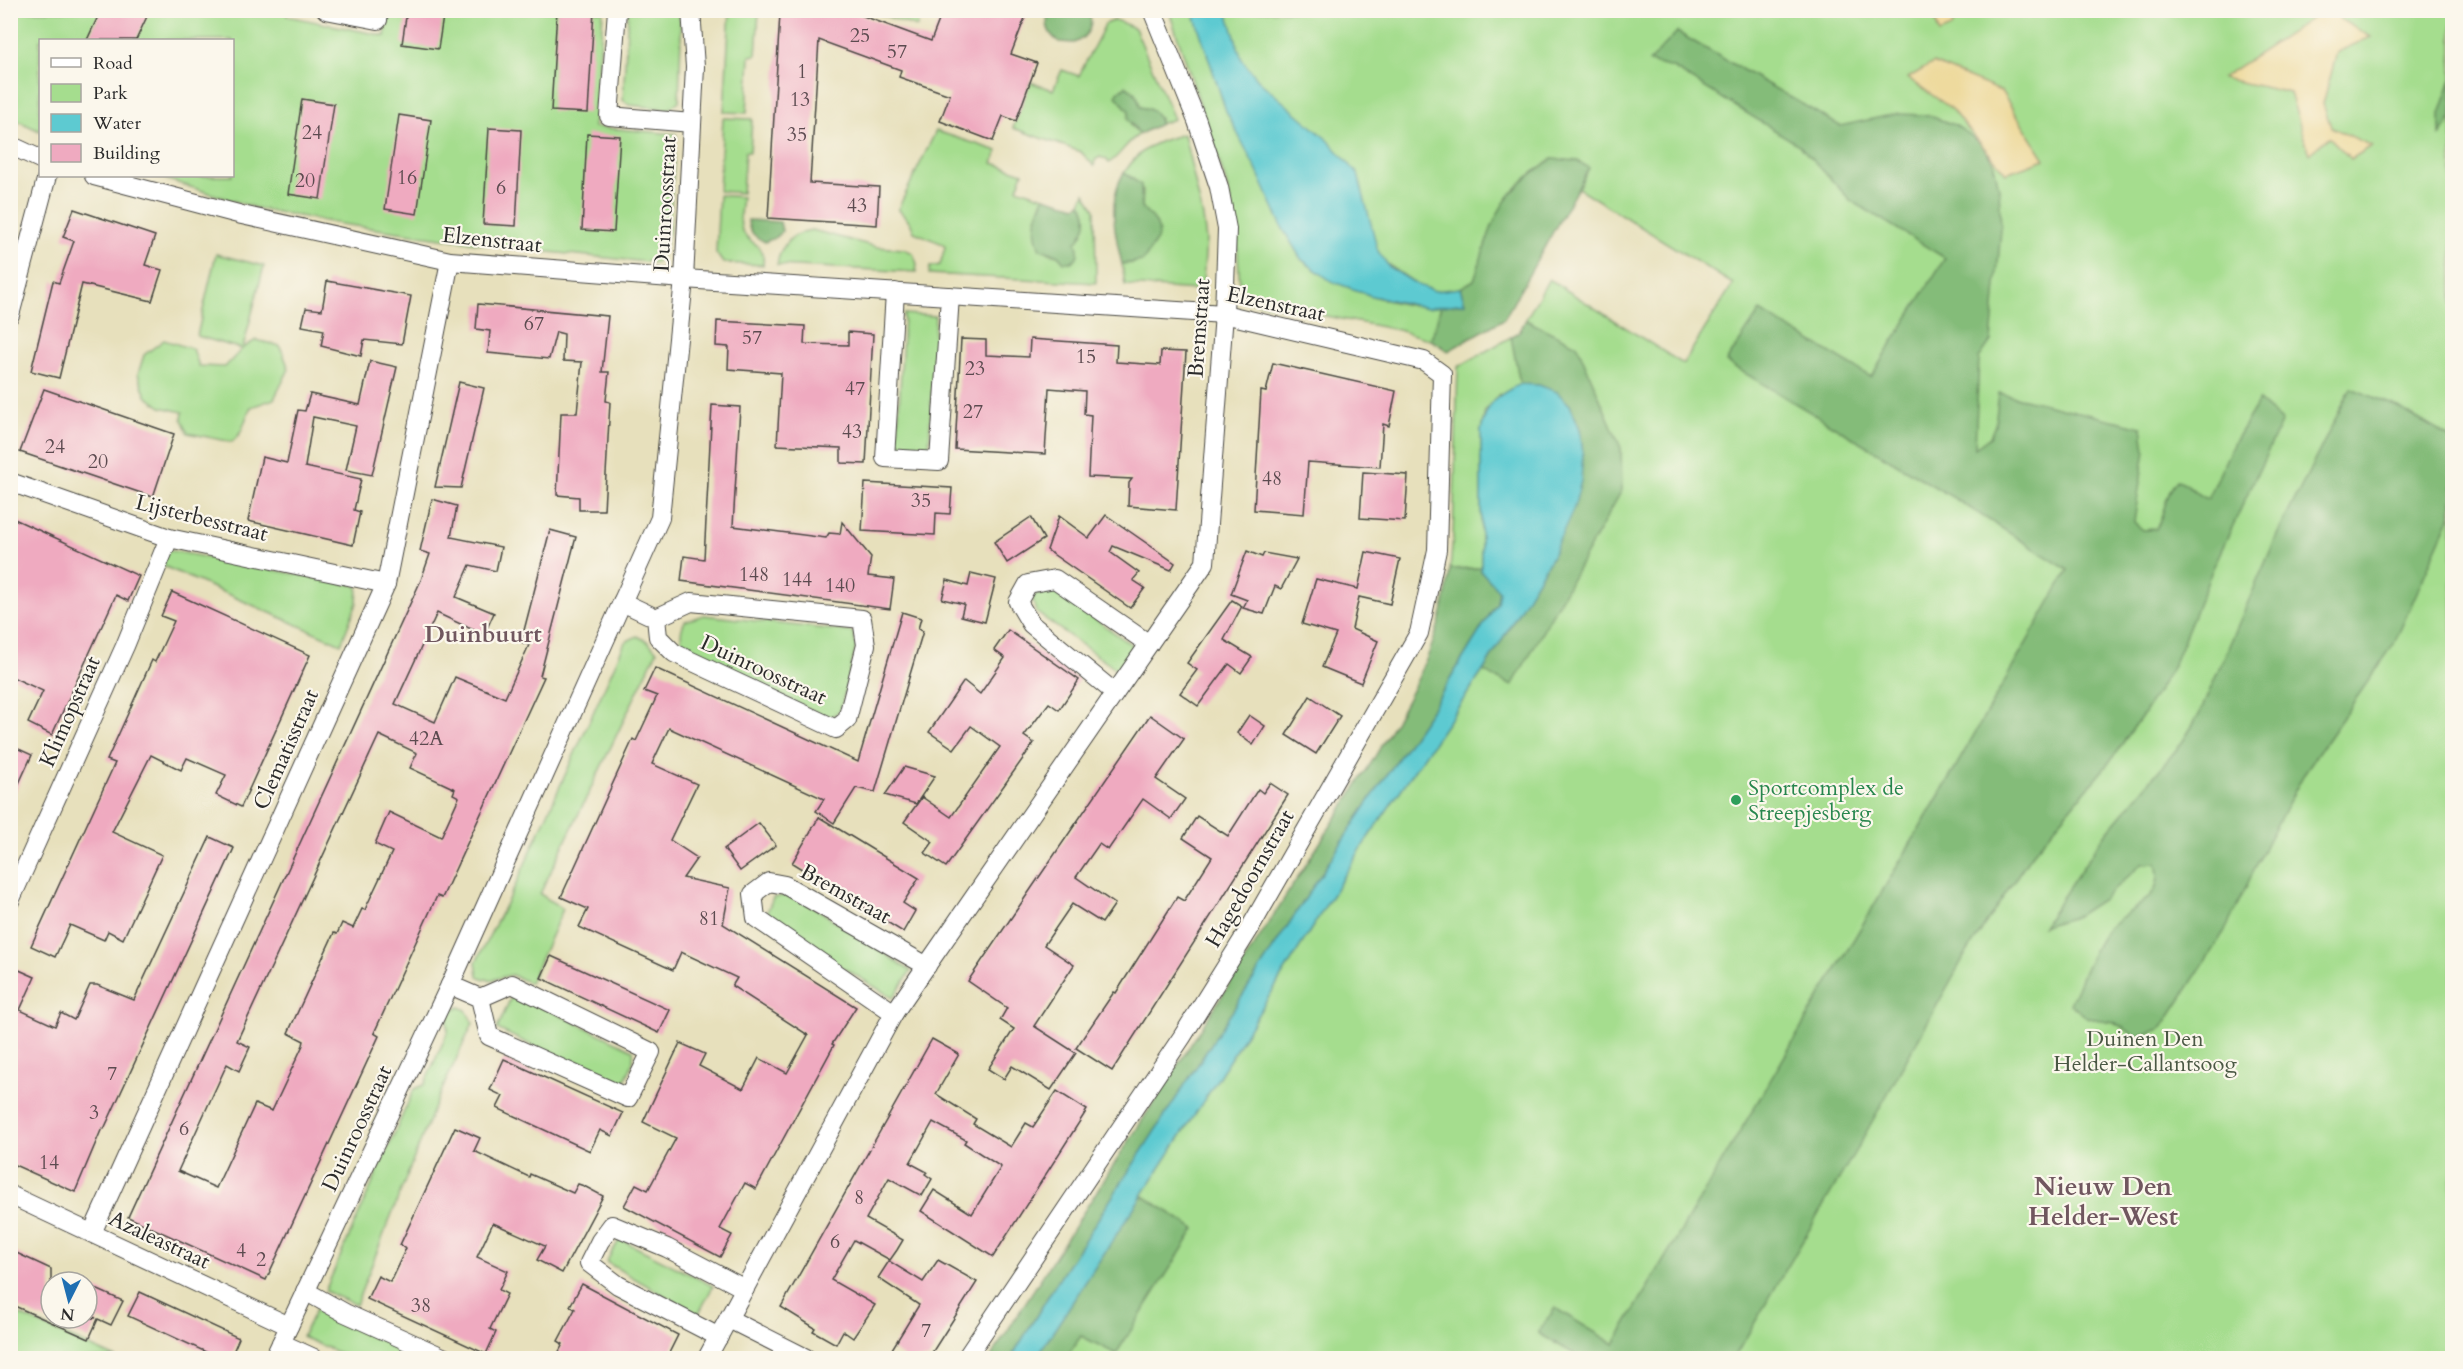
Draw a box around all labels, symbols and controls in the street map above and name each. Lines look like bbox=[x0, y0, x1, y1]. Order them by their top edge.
house number: 25 bbox=[850, 22, 870, 49]
house number: 57 bbox=[887, 38, 907, 65]
legend bbox=[39, 39, 234, 177]
text: Road bbox=[93, 51, 133, 76]
house number: 1 bbox=[797, 58, 807, 85]
text: Park bbox=[93, 81, 128, 106]
house number: 13 bbox=[790, 86, 810, 113]
text: Water bbox=[92, 111, 142, 136]
house number: 24 bbox=[302, 119, 322, 146]
house number: 35 bbox=[787, 121, 807, 148]
street label: Duinroosstraat bbox=[646, 135, 684, 273]
text: Building bbox=[93, 141, 161, 166]
house number: 16 bbox=[397, 164, 417, 191]
house number: 20 bbox=[295, 167, 315, 194]
house number: 6 bbox=[496, 174, 506, 201]
house number: 43 bbox=[847, 192, 867, 219]
street label: Elzenstraat bbox=[441, 220, 543, 260]
street label: Bremstraat bbox=[1181, 277, 1217, 379]
street label: Elzenstraat bbox=[1224, 279, 1328, 329]
house number: 67 bbox=[524, 310, 544, 337]
house number: 57 bbox=[742, 324, 762, 351]
house number: 15 bbox=[1076, 343, 1096, 370]
house number: 23 bbox=[965, 355, 985, 382]
house number: 47 bbox=[845, 375, 865, 402]
house number: 27 bbox=[963, 398, 983, 425]
house number: 43 bbox=[842, 418, 862, 445]
house number: 24 bbox=[45, 433, 65, 460]
house number: 20 bbox=[88, 448, 108, 475]
house number: 48 bbox=[1262, 465, 1282, 492]
street label: Lijsterbesstraat bbox=[132, 487, 271, 549]
house number: 35 bbox=[911, 487, 931, 514]
house number: 148 bbox=[739, 561, 769, 588]
house number: 144 bbox=[782, 566, 812, 593]
house number: 140 bbox=[825, 572, 855, 599]
district label: Duinbuurt bbox=[424, 618, 542, 651]
street label: Duinroosstraat bbox=[696, 628, 832, 712]
street label: Klimopstraat bbox=[32, 651, 108, 772]
street label: Clematisstraat bbox=[246, 684, 326, 815]
house number: 42A bbox=[409, 725, 444, 752]
place label: Sportcomplex de Streepjesberg bbox=[1748, 773, 1904, 828]
marker: Sportcomplex de Streepjesberg bbox=[1729, 793, 1743, 807]
street label: Hagedoornstraat bbox=[1198, 804, 1302, 953]
street label: Bremstraat bbox=[795, 857, 897, 931]
house number: 81 bbox=[699, 905, 719, 932]
park label: Duinen Den Helder-Callantsoog bbox=[2053, 1024, 2237, 1079]
house number: 7 bbox=[107, 1060, 117, 1087]
street label: Duinroosstraat bbox=[315, 1060, 399, 1196]
house number: 3 bbox=[89, 1099, 99, 1126]
house number: 6 bbox=[179, 1115, 189, 1142]
house number: 14 bbox=[39, 1149, 59, 1176]
district label: Nieuw Den Helder-West bbox=[2028, 1169, 2178, 1234]
house number: 8 bbox=[854, 1184, 864, 1211]
street label: Azaleastraat bbox=[104, 1203, 215, 1276]
house number: 6 bbox=[830, 1228, 840, 1255]
house number: 4 bbox=[236, 1237, 246, 1264]
house number: 2 bbox=[256, 1246, 266, 1273]
north arrow bbox=[39, 1270, 99, 1330]
house number: 38 bbox=[411, 1292, 431, 1319]
text: N bbox=[59, 1302, 76, 1326]
house number: 7 bbox=[921, 1317, 931, 1344]

